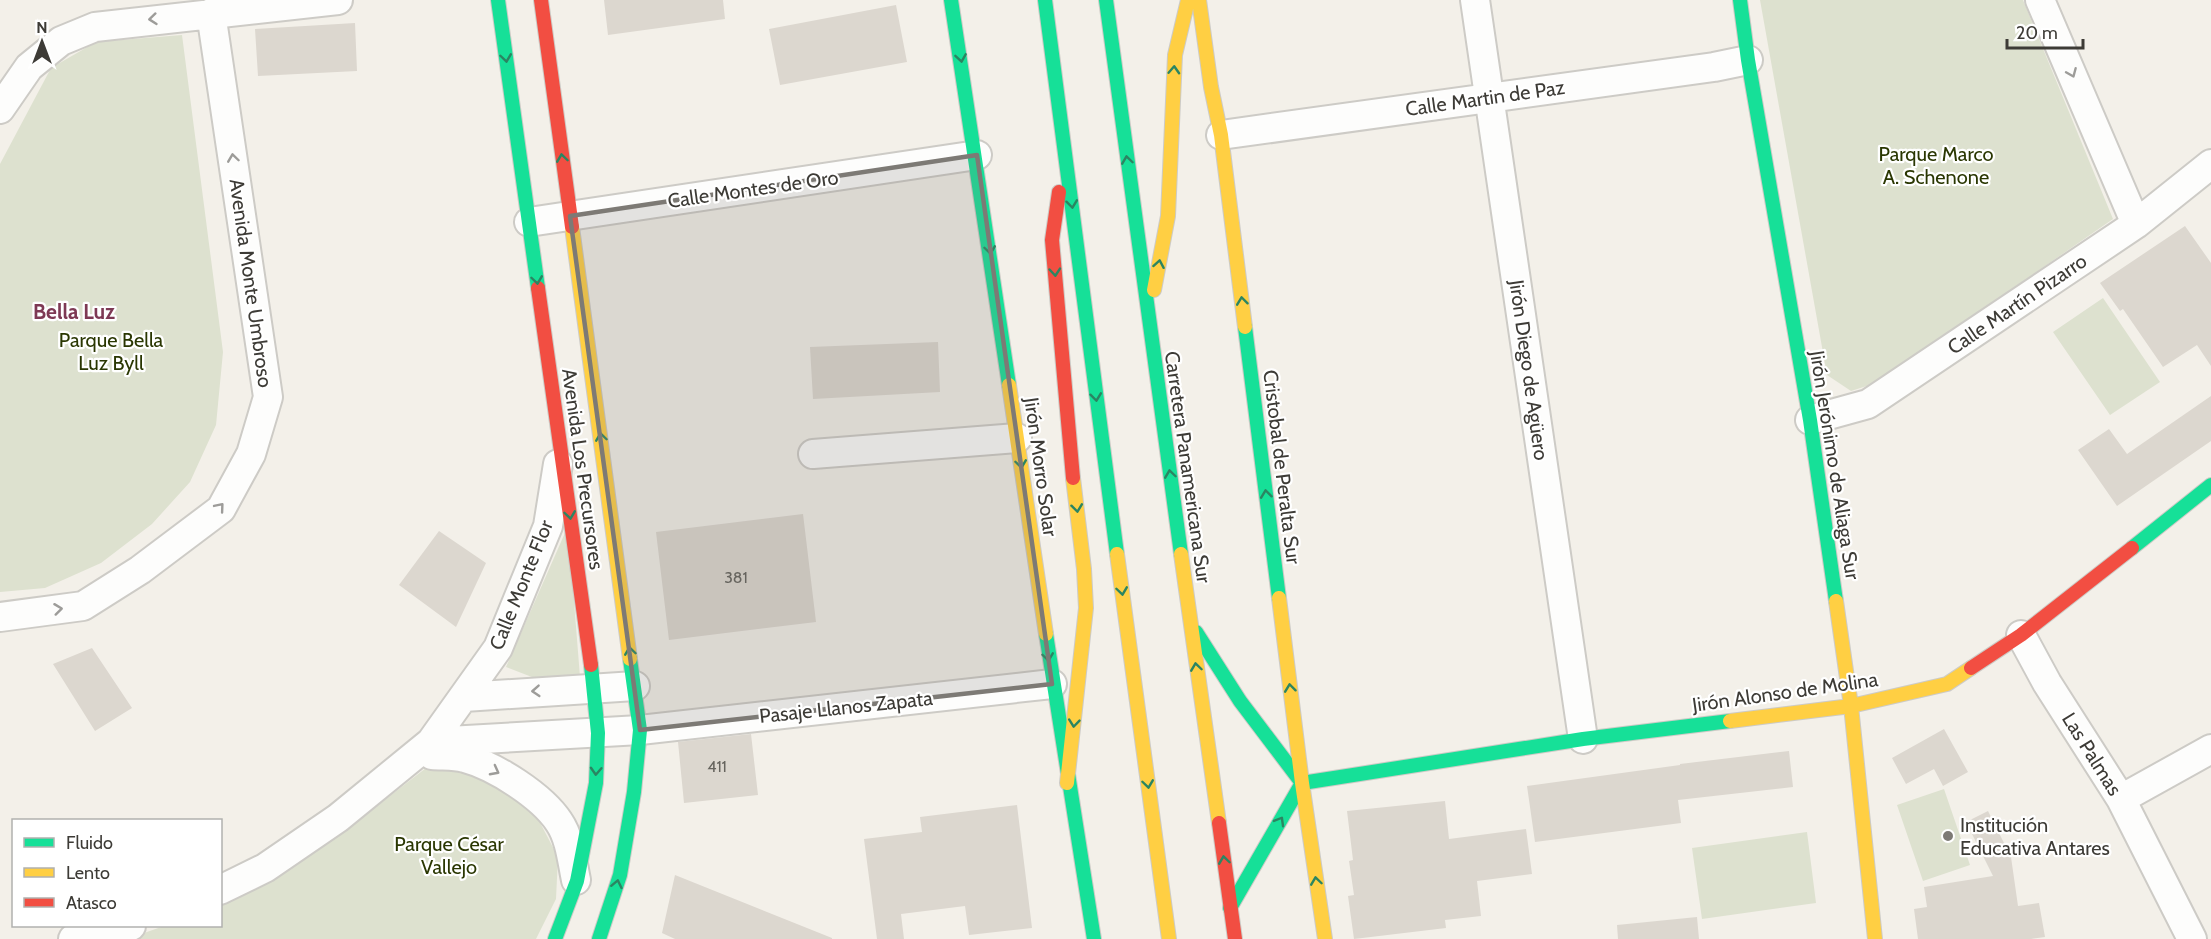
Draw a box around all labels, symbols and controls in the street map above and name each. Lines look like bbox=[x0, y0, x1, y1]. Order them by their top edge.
north arrow bbox=[12, 12, 72, 72]
scale bar bbox=[2007, 12, 2084, 50]
one-way arrow bbox=[149, 13, 158, 25]
text: N bbox=[36, 18, 48, 37]
text: 20 m bbox=[2016, 22, 2058, 44]
one-way arrow bbox=[499, 53, 512, 63]
one-way arrow bbox=[954, 53, 966, 62]
one-way arrow bbox=[1168, 66, 1181, 75]
one-way arrow bbox=[2064, 67, 2076, 78]
street label: Calle Martin de Paz bbox=[1404, 75, 1566, 121]
park label: Parque Marco A. Schenone bbox=[1879, 142, 1993, 189]
one-way arrow bbox=[227, 153, 239, 162]
one-way arrow bbox=[557, 153, 569, 162]
one-way arrow bbox=[1121, 155, 1134, 164]
street label: Calle Montes de Oro bbox=[666, 165, 840, 213]
street label: Avenida Monte Umbroso bbox=[224, 177, 278, 389]
one-way arrow bbox=[1065, 199, 1078, 208]
one-way arrow bbox=[984, 246, 996, 255]
street label: Calle Martín Pizarro bbox=[1943, 249, 2091, 359]
one-way arrow bbox=[1152, 259, 1165, 269]
one-way arrow bbox=[1048, 268, 1061, 277]
one-way arrow bbox=[531, 275, 543, 284]
street label: Jirón Diego de Agüero bbox=[1504, 277, 1554, 462]
one-way arrow bbox=[1236, 296, 1249, 305]
district label: Bella Luz bbox=[33, 299, 115, 324]
park label: Parque Bella Luz Byll bbox=[59, 328, 164, 375]
street label: Jirón Jerónimo de Aliaga Sur bbox=[1805, 348, 1865, 582]
street label: Carretera Panamericana Sur bbox=[1160, 350, 1216, 585]
street label: Avenida Los Precursores bbox=[557, 367, 609, 571]
street label: Cristobal de Peralta Sur bbox=[1258, 369, 1306, 566]
one-way arrow bbox=[1089, 393, 1102, 402]
street label: Jirón Morro Solar bbox=[1019, 395, 1063, 539]
one-way arrow bbox=[595, 432, 607, 441]
one-way arrow bbox=[1014, 460, 1026, 469]
one-way arrow bbox=[1164, 469, 1176, 479]
one-way arrow bbox=[1260, 490, 1273, 499]
one-way arrow bbox=[212, 503, 223, 514]
one-way arrow bbox=[1070, 503, 1083, 513]
one-way arrow bbox=[563, 510, 576, 519]
street label: Calle Monte Flor bbox=[484, 516, 558, 653]
house number: 381 bbox=[724, 568, 748, 587]
one-way arrow bbox=[1115, 586, 1127, 595]
one-way arrow bbox=[53, 604, 63, 616]
one-way arrow bbox=[625, 646, 637, 655]
one-way arrow bbox=[1042, 653, 1054, 662]
one-way arrow bbox=[1191, 663, 1203, 672]
street label: Jirón Alonso de Molina bbox=[1690, 667, 1880, 717]
one-way arrow bbox=[1284, 683, 1296, 692]
one-way arrow bbox=[531, 685, 540, 698]
street label: Pasaje Llanos Zapata bbox=[758, 686, 934, 728]
street label: Las Palmas bbox=[2057, 708, 2127, 800]
one-way arrow bbox=[1068, 718, 1080, 727]
house number: 411 bbox=[707, 757, 727, 776]
one-way arrow bbox=[489, 764, 499, 775]
one-way arrow bbox=[590, 766, 603, 775]
one-way arrow bbox=[1141, 779, 1153, 788]
place label: Institución Educativa Antares bbox=[1960, 813, 2110, 860]
one-way arrow bbox=[1273, 817, 1284, 827]
legend bbox=[12, 819, 222, 927]
marker: Institución Educativa Antares bbox=[1941, 829, 1955, 843]
text: Fluido bbox=[66, 832, 113, 854]
park label: Parque César Vallejo bbox=[394, 832, 505, 879]
one-way arrow bbox=[1218, 856, 1230, 865]
text: Lento bbox=[66, 862, 110, 884]
one-way arrow bbox=[1310, 877, 1323, 887]
one-way arrow bbox=[610, 879, 623, 889]
text: Atasco bbox=[66, 892, 117, 914]

